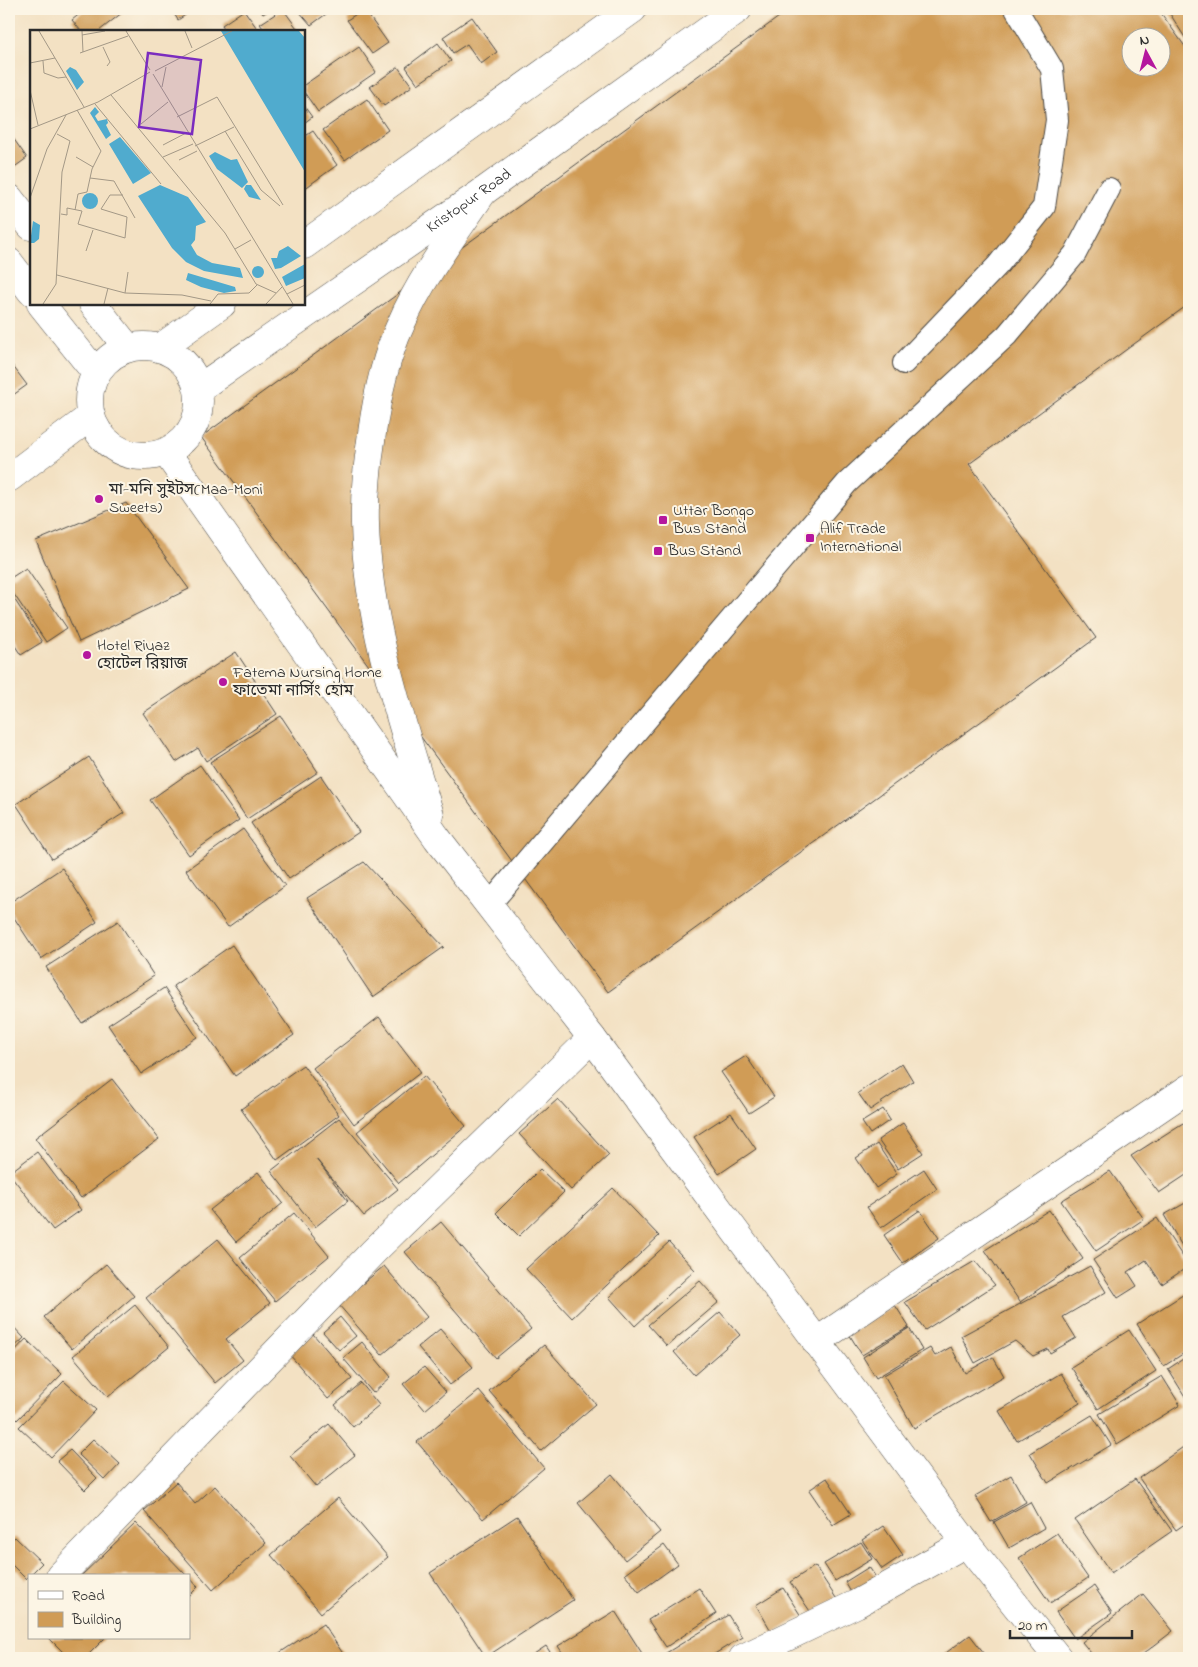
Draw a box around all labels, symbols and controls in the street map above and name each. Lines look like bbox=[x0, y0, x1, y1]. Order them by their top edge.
north arrow bbox=[1120, 28, 1170, 78]
inset map bbox=[30, 30, 305, 305]
text: N bbox=[1139, 30, 1151, 52]
street label: Kristopur Road bbox=[422, 163, 517, 239]
place label: মা-মনি সুইটস(Maa-Moni Sweets) bbox=[108, 478, 263, 520]
marker: মা-মনি সুইটস(Maa-Moni Sweets) bbox=[93, 493, 105, 505]
place label: Uttar Bongo Bus Stand bbox=[672, 499, 754, 541]
marker: Uttar Bongo Bus Stand bbox=[657, 514, 669, 526]
place label: Alif Trade International bbox=[820, 517, 902, 559]
marker: Alif Trade International bbox=[804, 532, 816, 544]
place label: Bus Stand bbox=[667, 539, 741, 563]
marker: Bus Stand bbox=[652, 545, 664, 557]
place label: Hotel Riyaz হোটেল রিয়াজ bbox=[97, 634, 188, 676]
marker: Hotel Riyaz হোটেল রিয়াজ bbox=[81, 649, 93, 661]
place label: Fatema Nursing Home ফাতেমা নার্সিং হোম bbox=[232, 661, 383, 703]
marker: Fatema Nursing Home ফাতেমা নার্সিং হোম bbox=[217, 676, 229, 688]
legend bbox=[28, 1574, 190, 1640]
text: Road bbox=[72, 1585, 105, 1607]
scale bar bbox=[1010, 1607, 1133, 1639]
text: Building bbox=[71, 1609, 121, 1632]
text: 20 m bbox=[1018, 1615, 1048, 1637]

